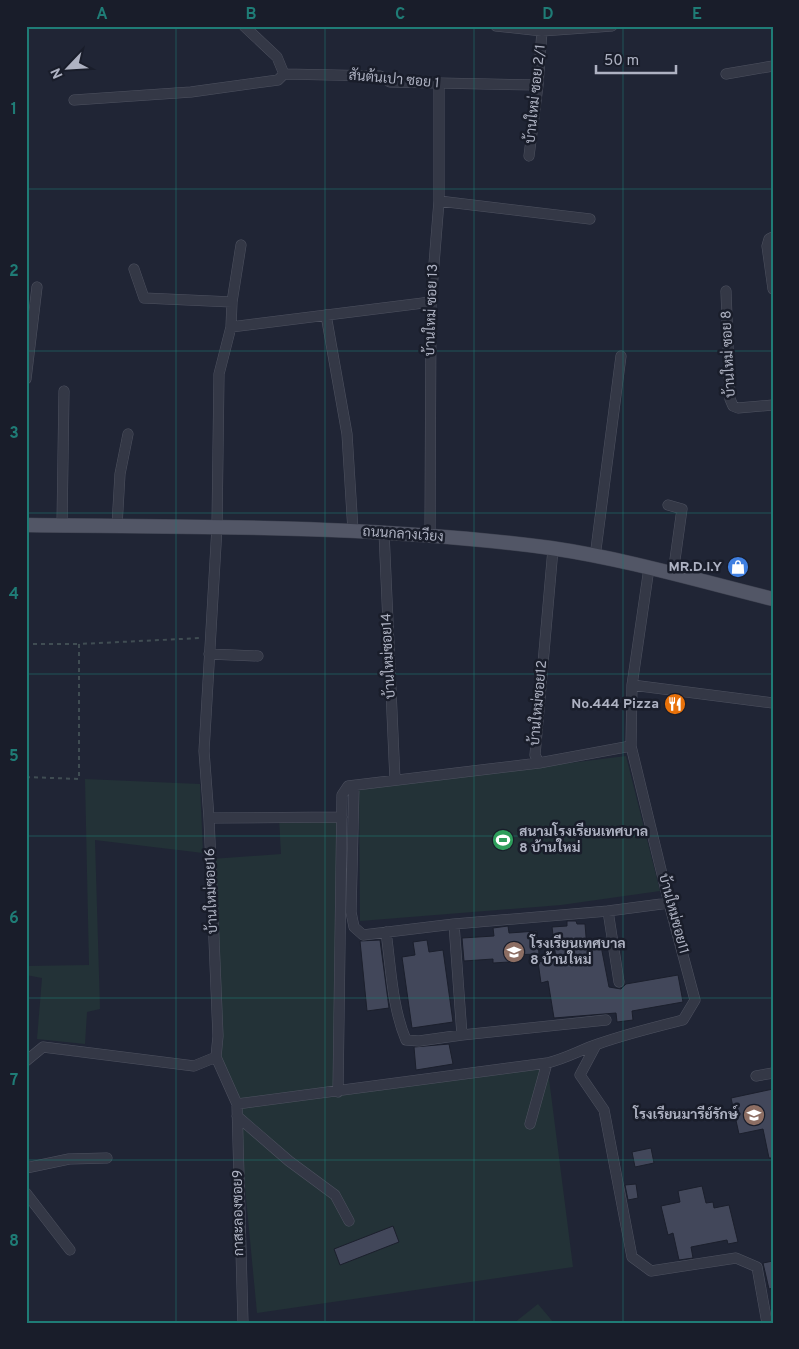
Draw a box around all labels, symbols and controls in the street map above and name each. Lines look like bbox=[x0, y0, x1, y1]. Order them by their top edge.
text: A bbox=[96, 5, 108, 25]
text: B bbox=[245, 5, 257, 25]
text: C bbox=[395, 5, 405, 25]
text: D bbox=[542, 5, 554, 25]
text: E bbox=[692, 5, 702, 25]
north arrow bbox=[42, 42, 92, 92]
scale bar bbox=[596, 42, 676, 74]
street label: บ้านใหม่ ซอย 2/1 bbox=[520, 43, 550, 144]
text: 50 m bbox=[604, 52, 639, 71]
text: N bbox=[48, 65, 67, 81]
street label: สันต้นเปา ซอย 1 bbox=[348, 66, 440, 92]
text: 1 bbox=[11, 100, 17, 120]
text: 2 bbox=[9, 262, 19, 282]
street label: บ้านใหม่ ซอย 13 bbox=[420, 263, 442, 357]
street label: บ้านใหม่ ซอย 8 bbox=[716, 310, 740, 398]
text: 3 bbox=[9, 424, 19, 444]
street label: ถนนกลางเวียง bbox=[362, 522, 444, 546]
shop icon: MR.D.I.Y bbox=[726, 555, 750, 579]
place label: MR.D.I.Y bbox=[668, 559, 722, 576]
text: 4 bbox=[9, 585, 19, 605]
street label: บ้านใหม่ซอย14 bbox=[376, 613, 400, 700]
street label: บ้านใหม่ซอย12 bbox=[525, 659, 551, 747]
restaurant icon: No.444 Pizza bbox=[663, 692, 687, 716]
place label: No.444 Pizza bbox=[571, 696, 659, 713]
text: 5 bbox=[9, 747, 19, 767]
place label: สนามโรงเรียนเทศบาล 8 บ้านใหม่ bbox=[519, 822, 648, 857]
sports icon: สนามโรงเรียนเทศบาล 8 บ้านใหม่ bbox=[491, 828, 515, 852]
street label: บ้านใหม่ซอย16 bbox=[200, 848, 222, 934]
street label: บ้านใหม่ซอย11 bbox=[654, 871, 694, 956]
text: 6 bbox=[9, 909, 19, 929]
place label: โรงเรียนเทศบาล 8 บ้านใหม่ bbox=[529, 934, 626, 969]
school or university icon: โรงเรียนเทศบาล 8 บ้านใหม่ bbox=[502, 940, 526, 964]
text: 7 bbox=[10, 1071, 18, 1091]
school or university icon: โรงเรียนมารีย์รักษ์ bbox=[742, 1103, 766, 1127]
place label: โรงเรียนมารีย์รักษ์ bbox=[632, 1104, 739, 1124]
street label: กาสะลองซอย9 bbox=[230, 1170, 248, 1256]
text: 8 bbox=[9, 1232, 19, 1252]

